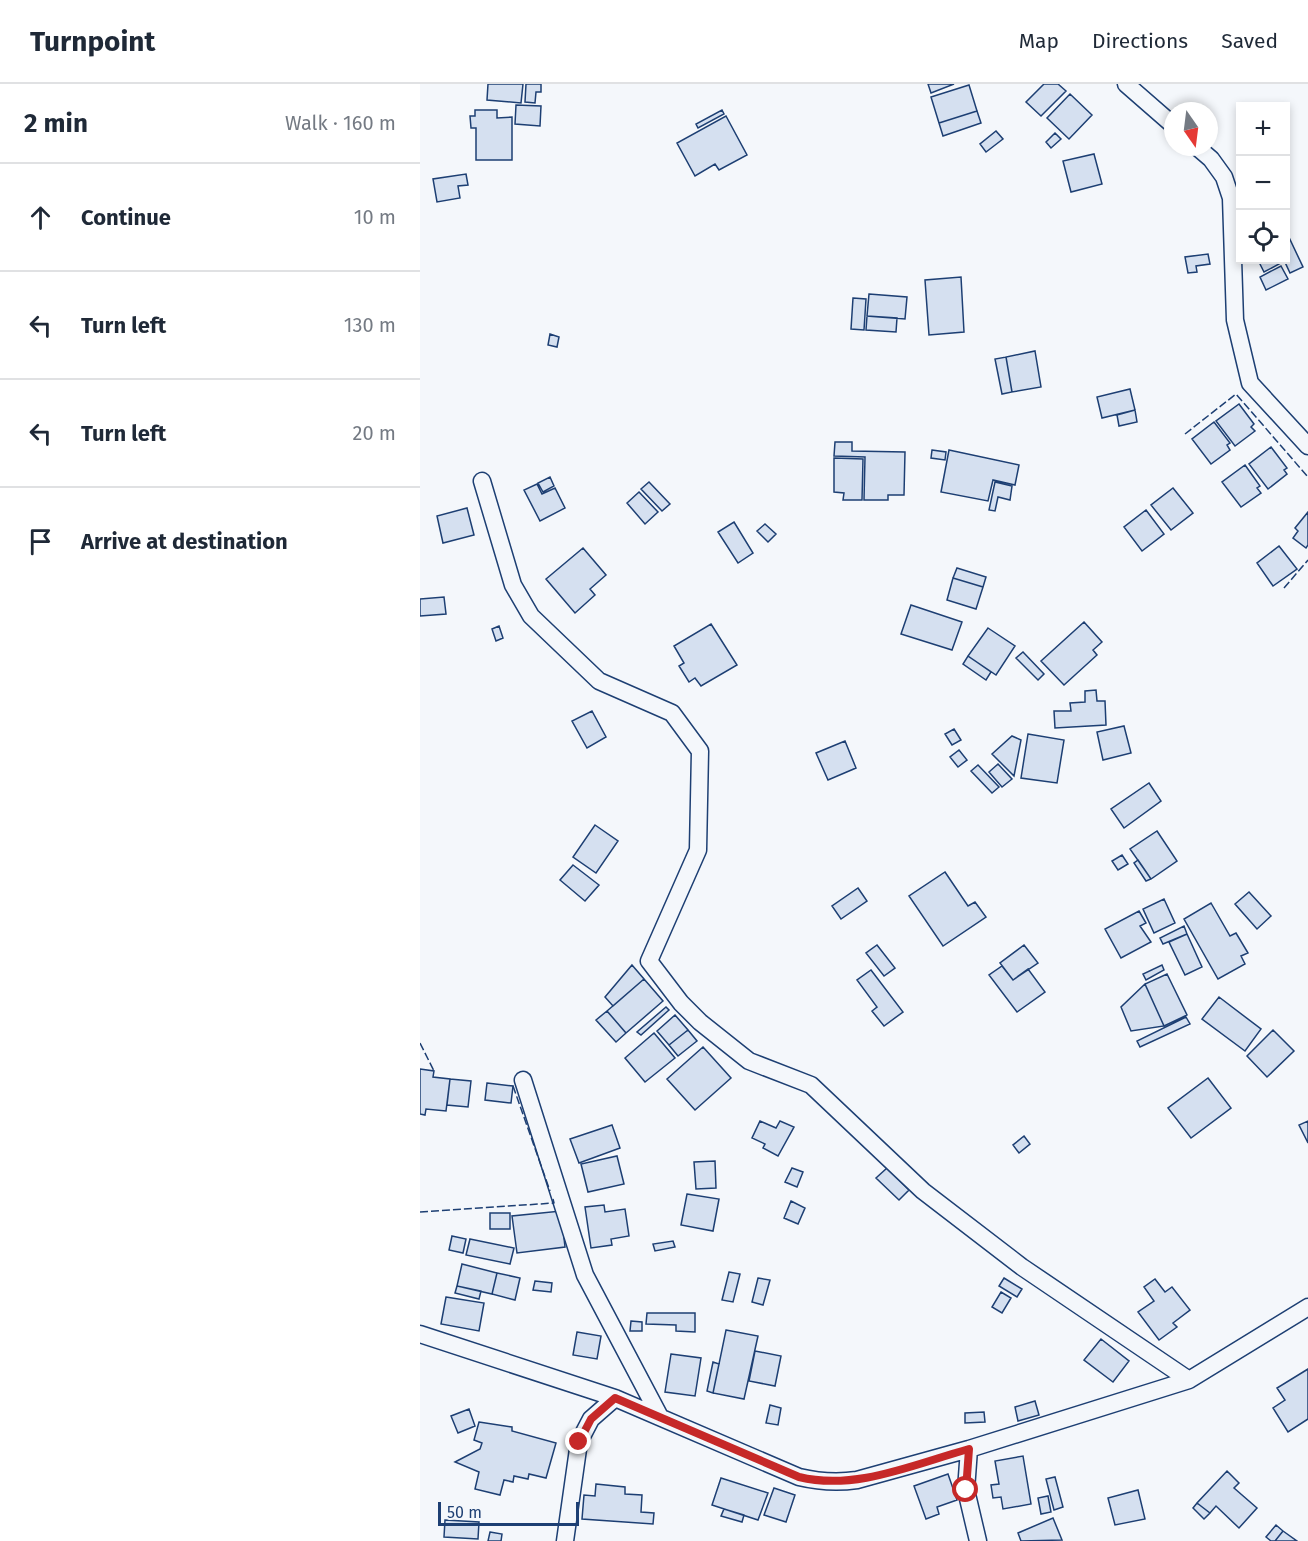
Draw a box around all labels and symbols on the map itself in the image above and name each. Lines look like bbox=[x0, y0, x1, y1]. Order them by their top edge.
north arrow bbox=[1164, 102, 1218, 156]
route end bbox=[565, 1428, 591, 1454]
route start bbox=[952, 1476, 978, 1502]
scale bar bbox=[438, 1499, 579, 1526]

